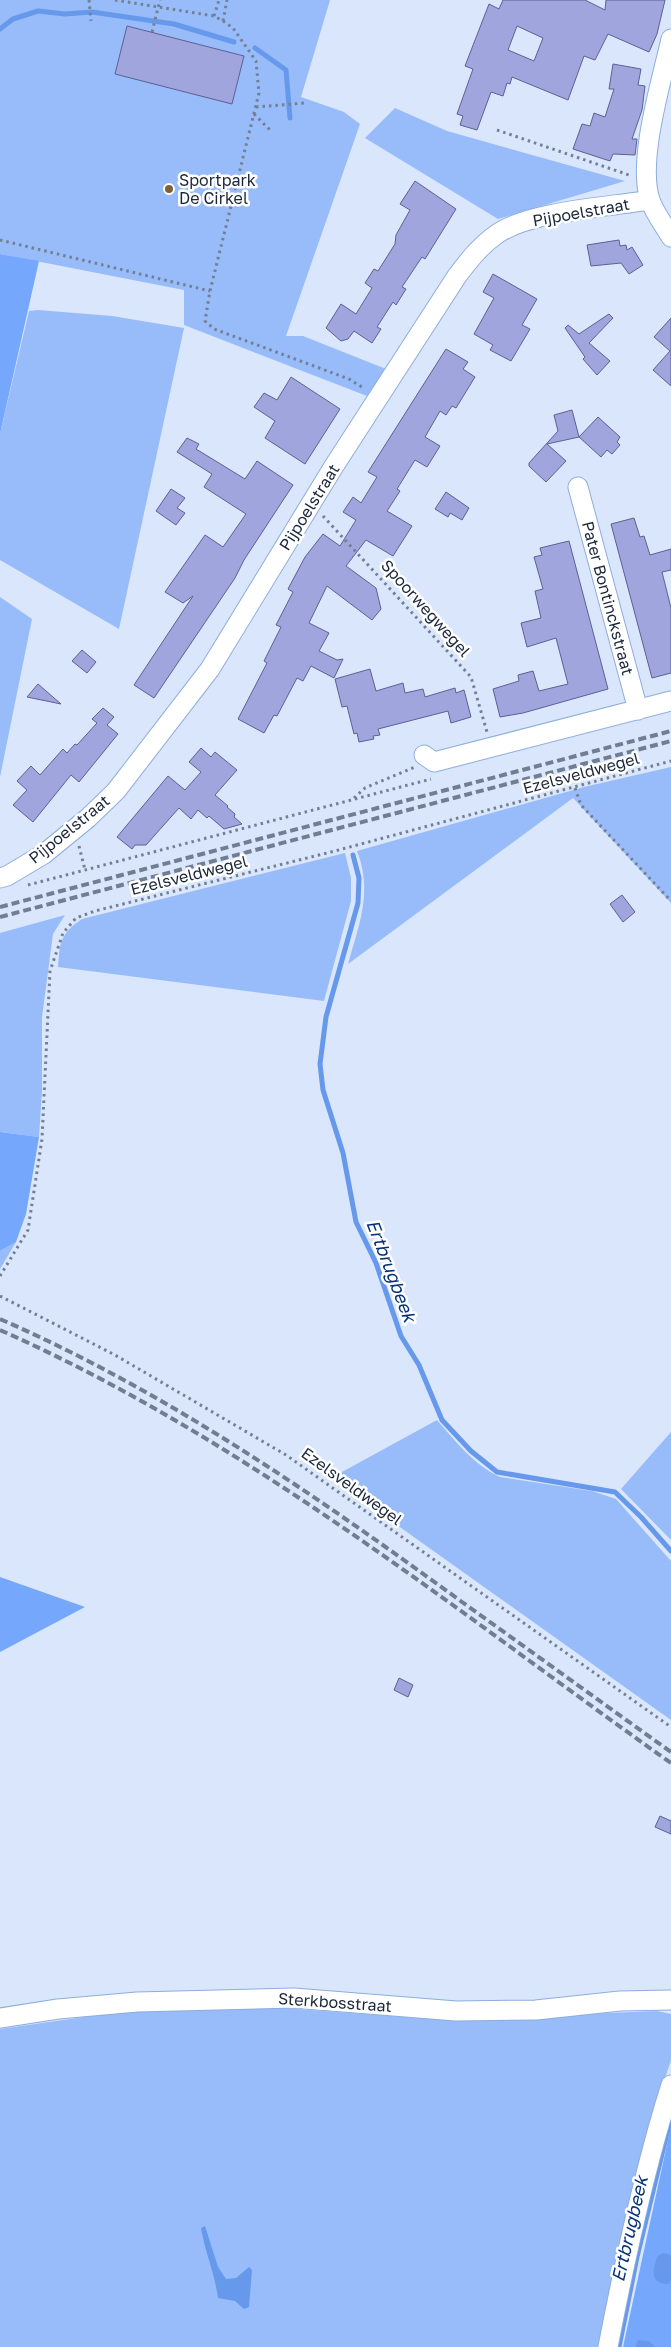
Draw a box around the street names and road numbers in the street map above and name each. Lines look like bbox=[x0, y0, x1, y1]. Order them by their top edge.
street label: Pijpoelstraat bbox=[531, 194, 631, 230]
street label: Pijpoelstraat bbox=[275, 460, 343, 554]
street label: Pater Bontinckstraat bbox=[578, 519, 638, 677]
street label: Spoorwegwegel bbox=[377, 555, 475, 661]
street label: Ezelsveldwegel bbox=[521, 748, 641, 798]
street label: Pijpoelstraat bbox=[25, 790, 113, 868]
street label: Ezelsveldwegel bbox=[128, 851, 250, 899]
street label: Ezelsveldwegel bbox=[298, 1443, 406, 1529]
street label: Sterkbosstraat bbox=[277, 1988, 393, 2016]

